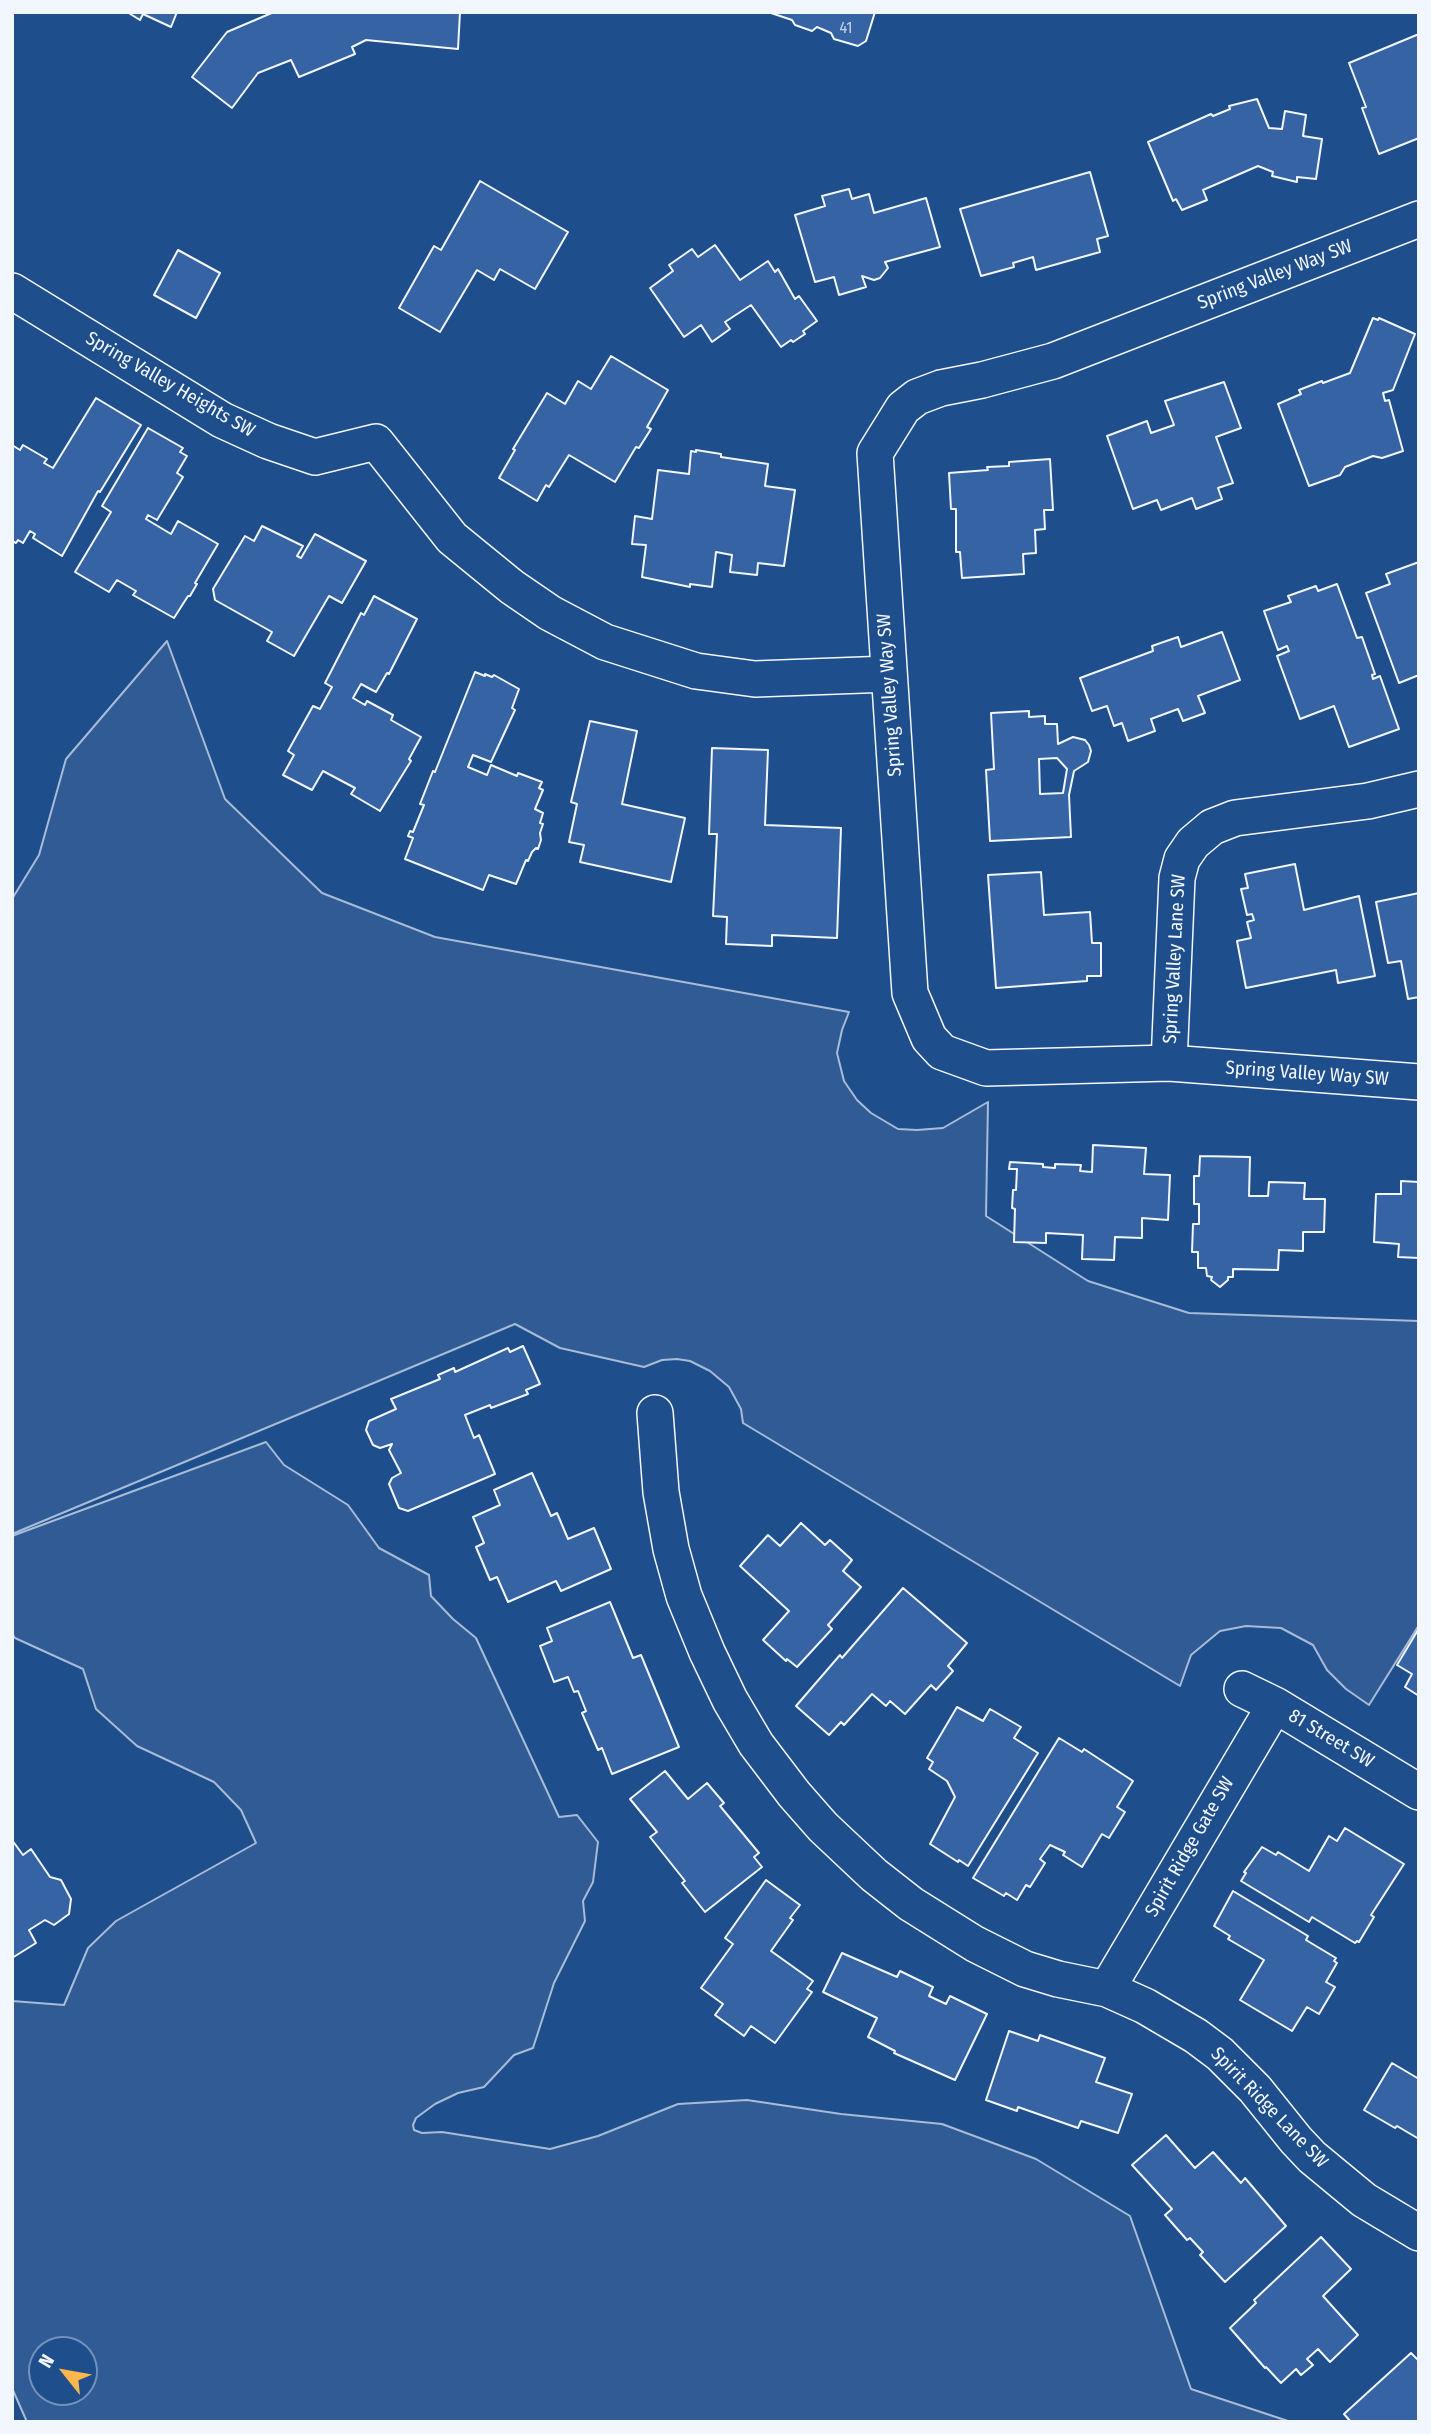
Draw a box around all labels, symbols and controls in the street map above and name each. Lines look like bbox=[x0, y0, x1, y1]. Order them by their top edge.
house number: 41 bbox=[839, 19, 853, 39]
street label: Spring Valley Way SW bbox=[1195, 235, 1355, 315]
street label: Spring Valley Heights SW bbox=[81, 327, 259, 443]
street label: Spring Valley Way SW bbox=[873, 613, 907, 777]
street label: Spring Valley Lane SW bbox=[1159, 874, 1191, 1044]
street label: Spring Valley Way SW bbox=[1225, 1057, 1389, 1091]
street label: 81 Street SW bbox=[1284, 1705, 1378, 1773]
street label: Spirit Ridge Gate SW bbox=[1141, 1773, 1239, 1921]
street label: Spirit Ridge Lane SW bbox=[1206, 2043, 1332, 2173]
north arrow bbox=[28, 2336, 98, 2406]
text: N bbox=[33, 2350, 59, 2372]

